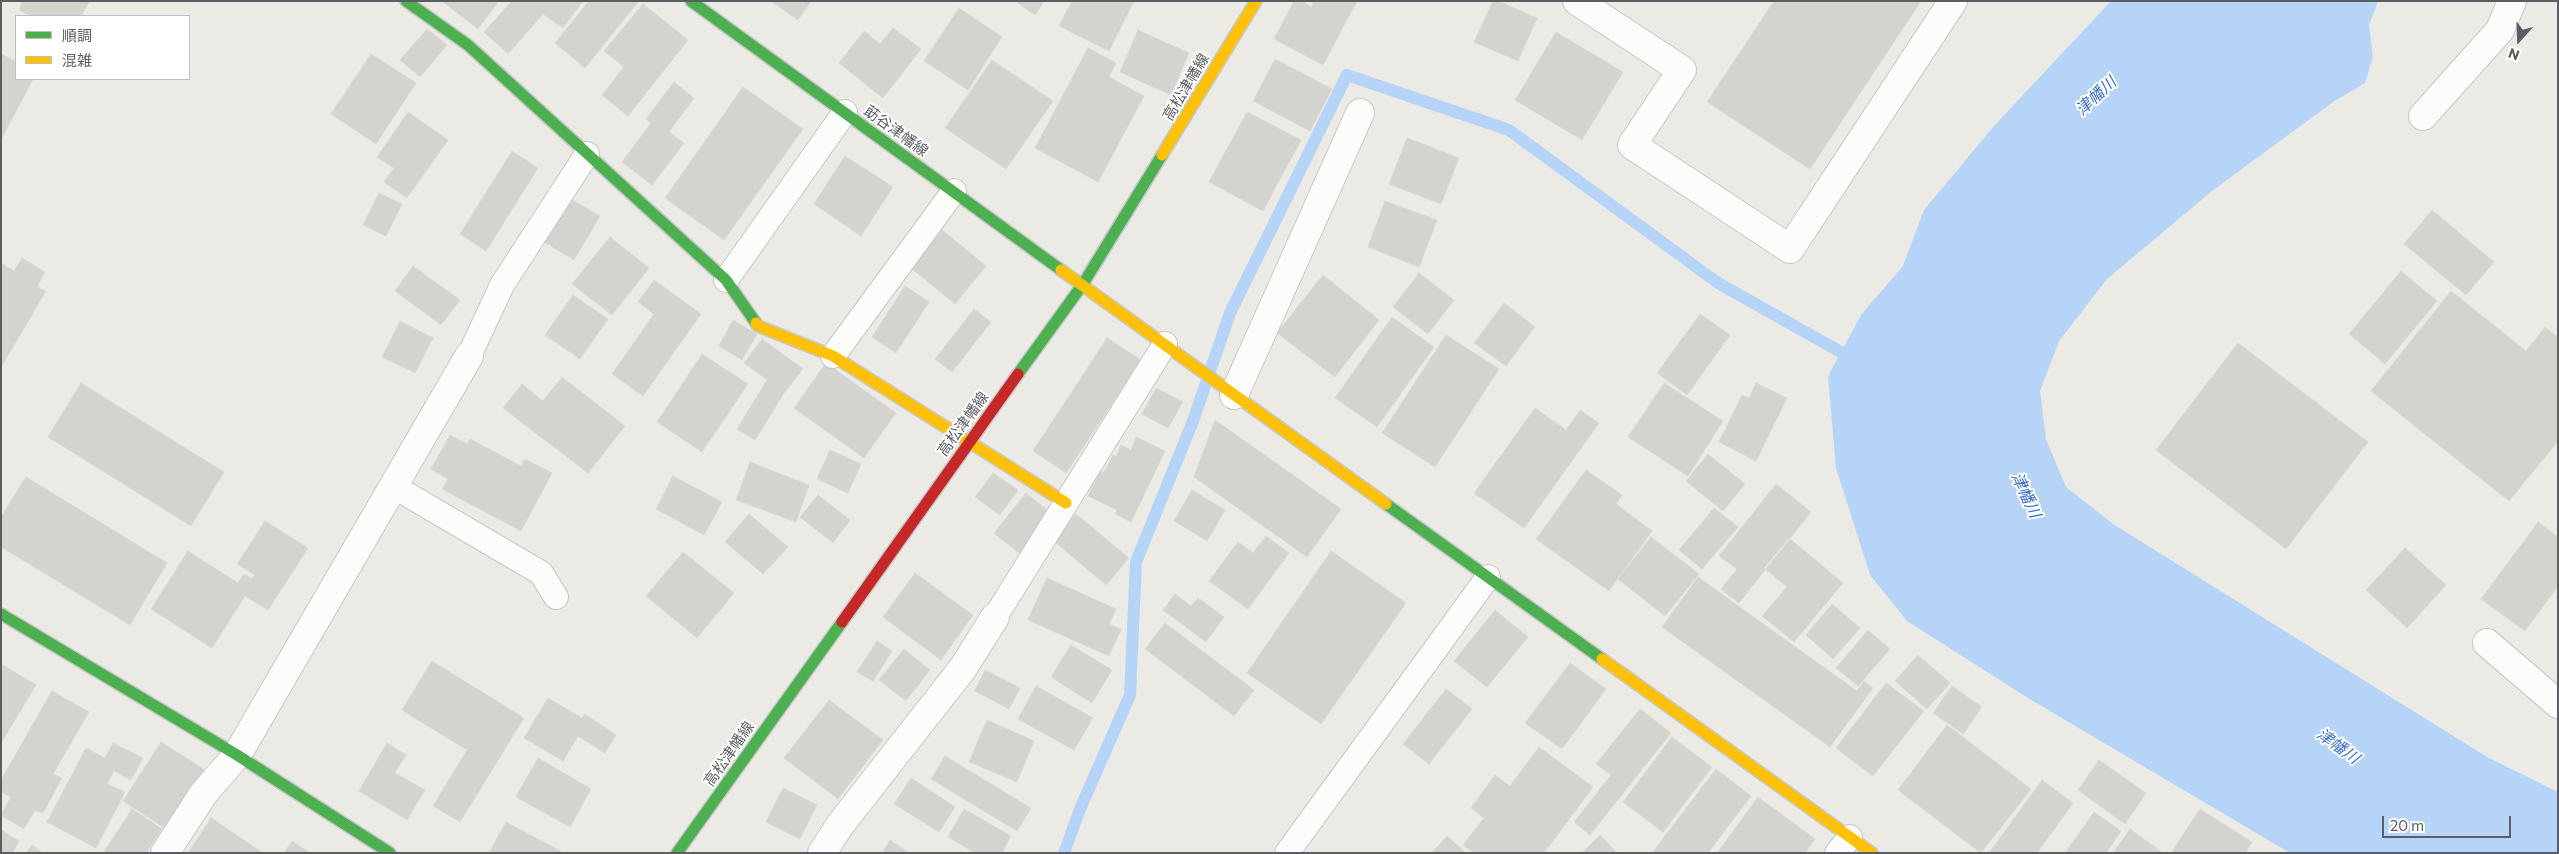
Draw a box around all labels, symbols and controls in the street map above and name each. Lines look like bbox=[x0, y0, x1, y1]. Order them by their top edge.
legend bbox=[15, 15, 190, 80]
north arrow bbox=[2494, 15, 2544, 65]
text: 順調 bbox=[62, 26, 92, 44]
text: N bbox=[2506, 45, 2522, 64]
street label: 高松津幡線 bbox=[1159, 50, 1213, 124]
text: 混雑 bbox=[62, 51, 92, 69]
water label: 津幡川 bbox=[2072, 73, 2120, 119]
street label: 莇谷津幡線 bbox=[860, 102, 932, 160]
street label: 高松津幡線 bbox=[934, 388, 992, 460]
water label: 津幡川 bbox=[2007, 469, 2045, 521]
street label: 高松津幡線 bbox=[700, 718, 758, 790]
water label: 津幡川 bbox=[2313, 724, 2363, 768]
scale bar bbox=[2384, 806, 2513, 838]
text: 20 m bbox=[2390, 816, 2424, 834]

